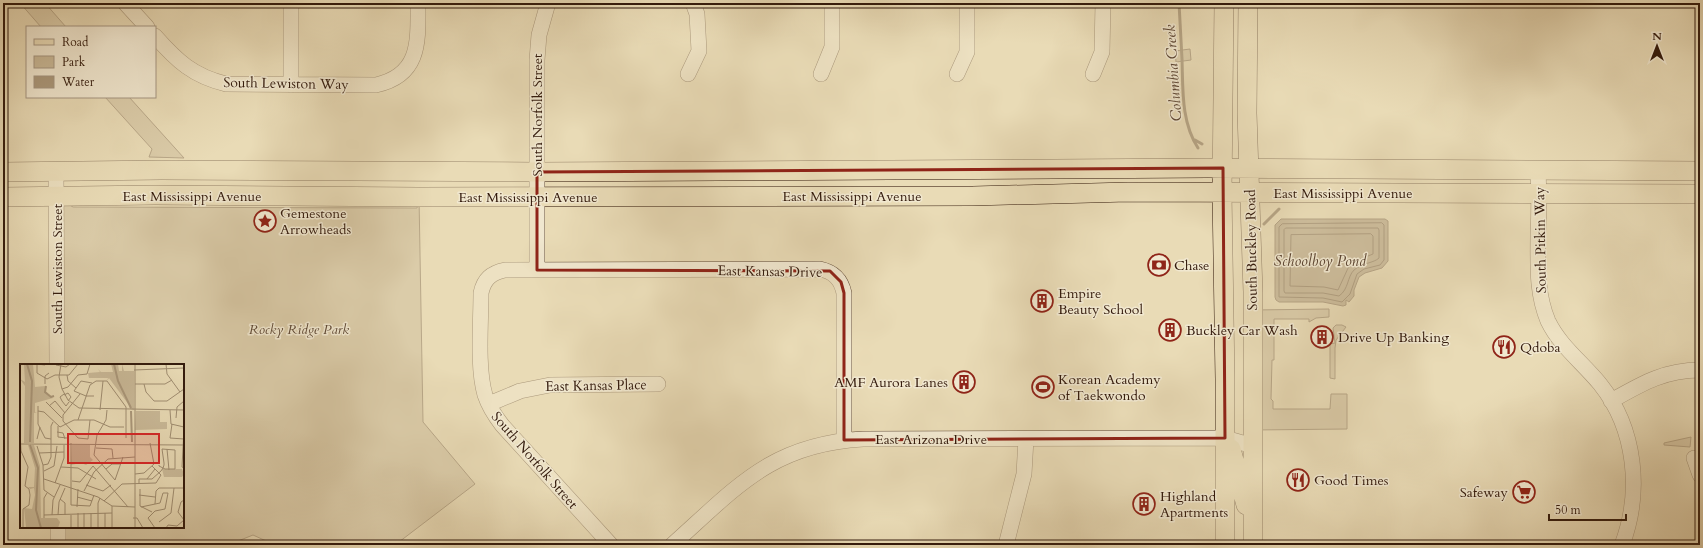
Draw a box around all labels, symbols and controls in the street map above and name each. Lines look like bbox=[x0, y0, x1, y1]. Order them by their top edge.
water label: Columbia Creek bbox=[1160, 23, 1186, 122]
legend bbox=[26, 26, 156, 98]
north arrow bbox=[1637, 26, 1677, 66]
text: N bbox=[1652, 29, 1662, 44]
text: Road bbox=[62, 34, 89, 50]
street label: South Norfolk Street bbox=[528, 53, 547, 177]
text: Park bbox=[62, 54, 86, 70]
street label: South Lewiston Way bbox=[223, 73, 349, 94]
text: Water bbox=[61, 74, 95, 90]
street label: East Mississippi Avenue bbox=[1273, 184, 1413, 203]
street label: South Pitkin Way bbox=[1530, 186, 1551, 294]
street label: East Mississippi Avenue bbox=[122, 187, 262, 206]
street label: East Mississippi Avenue bbox=[782, 187, 922, 206]
street label: East Mississippi Avenue bbox=[458, 188, 598, 207]
street label: South Buckley Road bbox=[1241, 189, 1262, 311]
street label: South Lewiston Street bbox=[48, 203, 67, 334]
place label: Gemestone Arrowheads bbox=[280, 204, 352, 239]
place icon: Gemestone Arrowheads bbox=[252, 208, 278, 234]
water label: Schoolboy Pond bbox=[1274, 251, 1367, 271]
bank icon: Chase bbox=[1146, 252, 1172, 278]
place label: Chase bbox=[1174, 256, 1209, 275]
street label: East Kansas Drive bbox=[717, 261, 823, 282]
place label: Empire Beauty School bbox=[1058, 284, 1143, 319]
building icon: Empire Beauty School bbox=[1029, 288, 1055, 314]
building icon: Buckley Car Wash bbox=[1157, 317, 1183, 343]
park label: Rocky Ridge Park bbox=[249, 320, 349, 339]
place label: Buckley Car Wash bbox=[1186, 321, 1298, 340]
building icon: Drive Up Banking bbox=[1309, 324, 1335, 350]
place label: Drive Up Banking bbox=[1338, 328, 1449, 347]
restaurant icon: Qdoba bbox=[1491, 334, 1517, 360]
place label: Qdoba bbox=[1520, 338, 1561, 357]
inset map bbox=[20, 364, 184, 528]
building icon: AMF Aurora Lanes bbox=[951, 369, 977, 395]
place label: Korean Academy of Taekwondo bbox=[1058, 370, 1161, 405]
place label: AMF Aurora Lanes bbox=[834, 373, 948, 392]
sports icon: Korean Academy of Taekwondo bbox=[1030, 374, 1056, 400]
street label: East Kansas Place bbox=[545, 375, 647, 396]
street label: South Norfolk Street bbox=[487, 408, 583, 513]
street label: East Arizona Drive bbox=[875, 430, 987, 449]
restaurant icon: Good Times bbox=[1285, 467, 1311, 493]
place label: Good Times bbox=[1314, 471, 1389, 490]
supermarket icon: Safeway bbox=[1511, 479, 1537, 505]
place label: Safeway bbox=[1460, 483, 1509, 502]
place label: Highland Apartments bbox=[1160, 487, 1229, 522]
building icon: Highland Apartments bbox=[1131, 491, 1157, 517]
scale bar bbox=[1549, 496, 1626, 522]
text: 50 m bbox=[1555, 502, 1582, 518]

